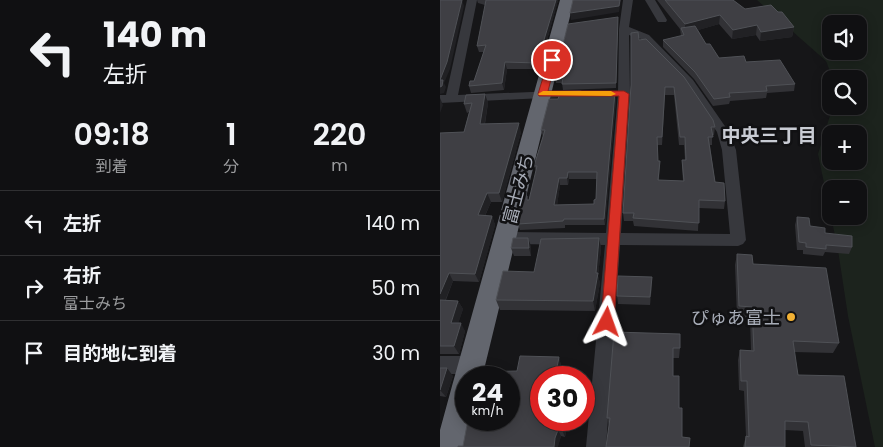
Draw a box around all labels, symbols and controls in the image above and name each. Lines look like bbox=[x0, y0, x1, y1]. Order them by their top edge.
text: 140 m bbox=[103, 10, 207, 59]
map controls bbox=[822, 15, 867, 225]
button: sound bbox=[822, 15, 867, 60]
icon: left bbox=[20, 20, 85, 85]
pin bbox=[531, 39, 573, 81]
icon: arrive bbox=[538, 46, 566, 74]
text: 左折 bbox=[103, 59, 147, 90]
button: search bbox=[822, 70, 867, 115]
text: 09:18 bbox=[73, 113, 150, 156]
text: 1 bbox=[226, 113, 237, 156]
text: 220 bbox=[313, 113, 367, 156]
district label: 中央三丁目 bbox=[721, 122, 817, 149]
button: + bbox=[822, 125, 867, 170]
street label: 富士みち bbox=[497, 151, 539, 227]
text: m bbox=[331, 154, 348, 177]
text: 到着 bbox=[96, 155, 128, 178]
text: 分 bbox=[223, 155, 239, 178]
button: − bbox=[822, 180, 867, 225]
icon: left bbox=[20, 209, 48, 237]
text: 左折 bbox=[63, 210, 101, 237]
text: 140 m bbox=[365, 210, 420, 237]
text: 右折 bbox=[63, 262, 101, 289]
icon: right bbox=[20, 274, 48, 302]
text: 50 m bbox=[371, 275, 420, 302]
text: 富士みち bbox=[63, 292, 127, 315]
position arrow bbox=[580, 295, 632, 347]
place label: ぴゅあ富士 bbox=[691, 305, 781, 330]
marker: ぴゅあ富士 bbox=[785, 311, 797, 323]
icon: arrive bbox=[20, 339, 48, 367]
text: 目的地に到着 bbox=[63, 340, 177, 367]
text: 30 m bbox=[372, 340, 420, 367]
speed limit sign: 30 bbox=[530, 366, 595, 431]
text: 24 bbox=[472, 375, 503, 410]
text: km/h bbox=[472, 402, 503, 419]

